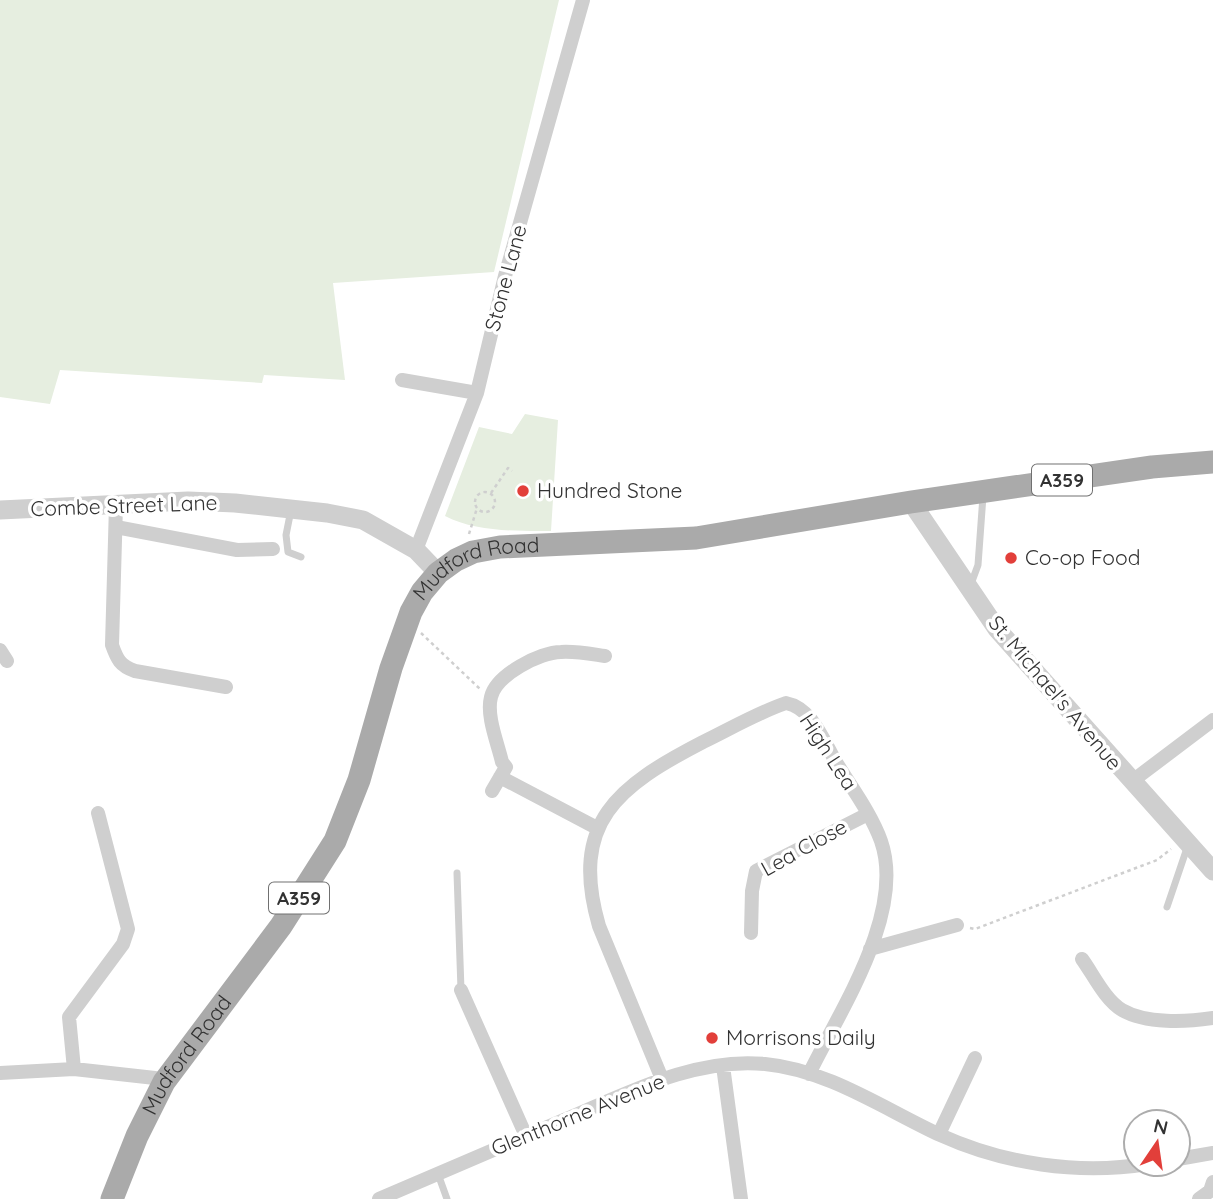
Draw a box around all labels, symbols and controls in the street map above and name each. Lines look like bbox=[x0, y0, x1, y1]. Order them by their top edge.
street label: Stone Lane bbox=[478, 222, 532, 334]
road number: A359 bbox=[1032, 464, 1092, 495]
place label: Hundred Stone bbox=[537, 477, 682, 503]
marker: Hundred Stone bbox=[515, 483, 531, 499]
street label: Combe Street Lane bbox=[30, 489, 218, 521]
street label: Mudford Road bbox=[407, 531, 540, 605]
place label: Co-op Food bbox=[1025, 544, 1140, 570]
marker: Co-op Food bbox=[1003, 550, 1019, 566]
street label: St. Michael's Avenue bbox=[983, 610, 1128, 775]
street label: High Lea bbox=[794, 708, 863, 795]
street label: Lea Close bbox=[756, 813, 851, 881]
road number: A359 bbox=[269, 882, 329, 914]
street label: Mudford Road bbox=[136, 990, 236, 1119]
place label: Morrisons Daily bbox=[726, 1024, 876, 1050]
marker: Morrisons Daily bbox=[704, 1030, 720, 1046]
street label: Glenthorne Avenue bbox=[487, 1067, 668, 1161]
north arrow bbox=[1122, 1108, 1192, 1178]
text: N bbox=[1151, 1113, 1170, 1140]

